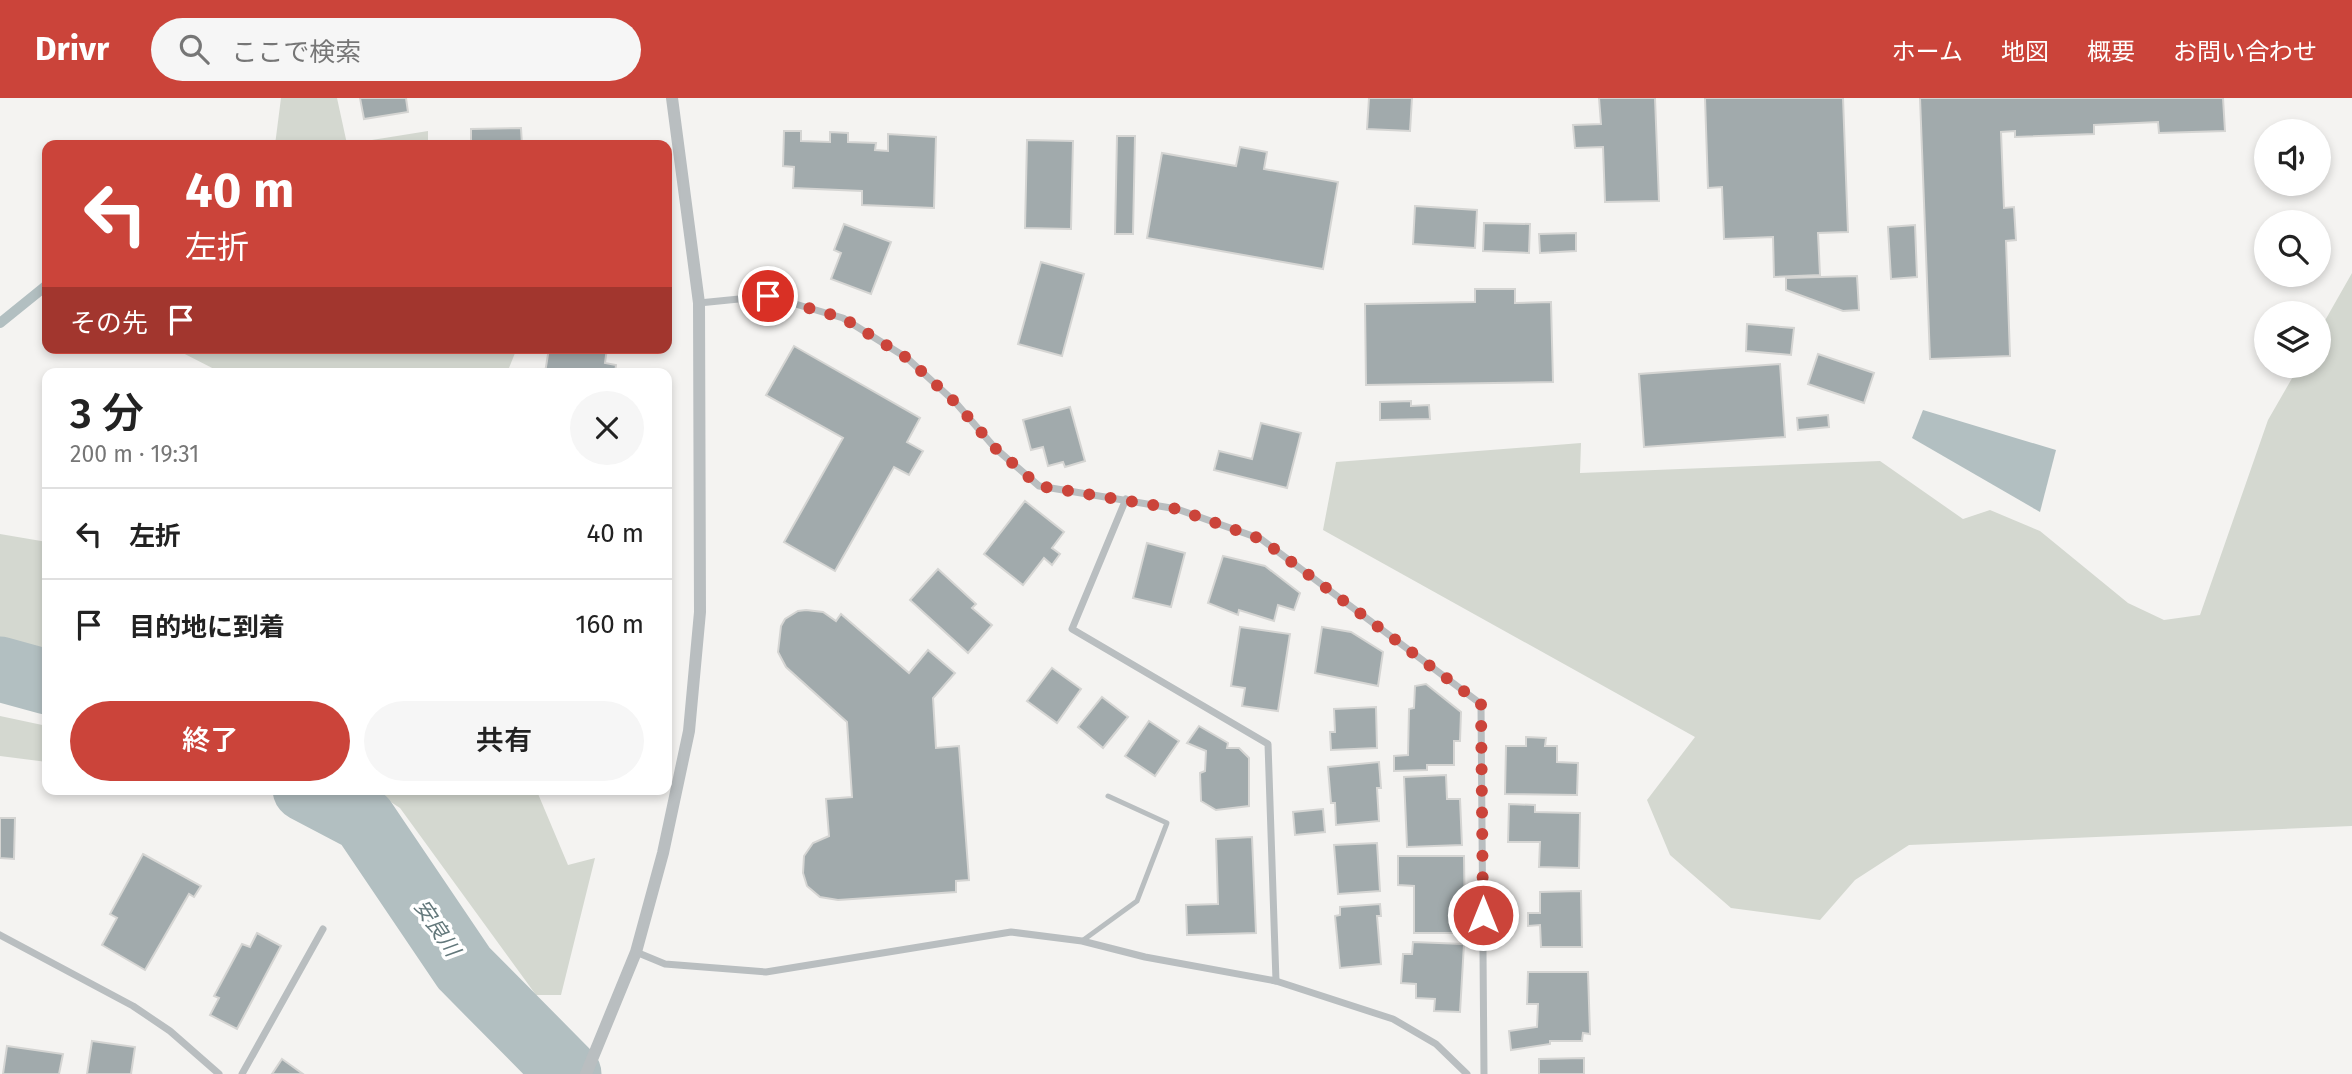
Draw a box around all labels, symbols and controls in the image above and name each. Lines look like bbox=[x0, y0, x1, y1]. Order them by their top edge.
search box bbox=[151, 18, 641, 81]
text: Drivr bbox=[35, 29, 109, 69]
icon: search bbox=[175, 30, 213, 68]
text: ここで検索 bbox=[231, 37, 361, 68]
text: ホーム bbox=[1892, 38, 1963, 66]
text: 地図 bbox=[2001, 38, 2049, 66]
text: 概要 bbox=[2087, 38, 2135, 66]
text: お問い合わせ bbox=[2173, 38, 2317, 66]
map controls bbox=[2254, 119, 2331, 378]
button: sound bbox=[2254, 119, 2331, 196]
text: 40 m bbox=[185, 161, 294, 220]
icon: left bbox=[70, 168, 161, 259]
button: search bbox=[2254, 210, 2331, 287]
text: 左折 bbox=[185, 228, 249, 266]
pin bbox=[738, 266, 798, 326]
icon: arrive bbox=[749, 277, 787, 315]
icon: arrive bbox=[162, 301, 200, 339]
button: layers bbox=[2254, 301, 2331, 378]
text: その先 bbox=[70, 308, 148, 339]
text: 3 分 bbox=[70, 389, 144, 439]
button: close bbox=[570, 391, 644, 465]
text: 200 m · 19:31 bbox=[70, 440, 199, 468]
icon: left bbox=[70, 515, 108, 553]
text: 40 m bbox=[586, 518, 644, 549]
text: 左折 bbox=[129, 521, 181, 552]
icon: arrive bbox=[70, 606, 108, 644]
text: 160 m bbox=[575, 609, 644, 640]
text: 目的地に到着 bbox=[129, 612, 285, 643]
button: 終了 bbox=[70, 701, 350, 781]
button: 共有 bbox=[364, 701, 644, 781]
position arrow bbox=[1446, 878, 1520, 952]
water label: 安良川 bbox=[409, 895, 467, 963]

